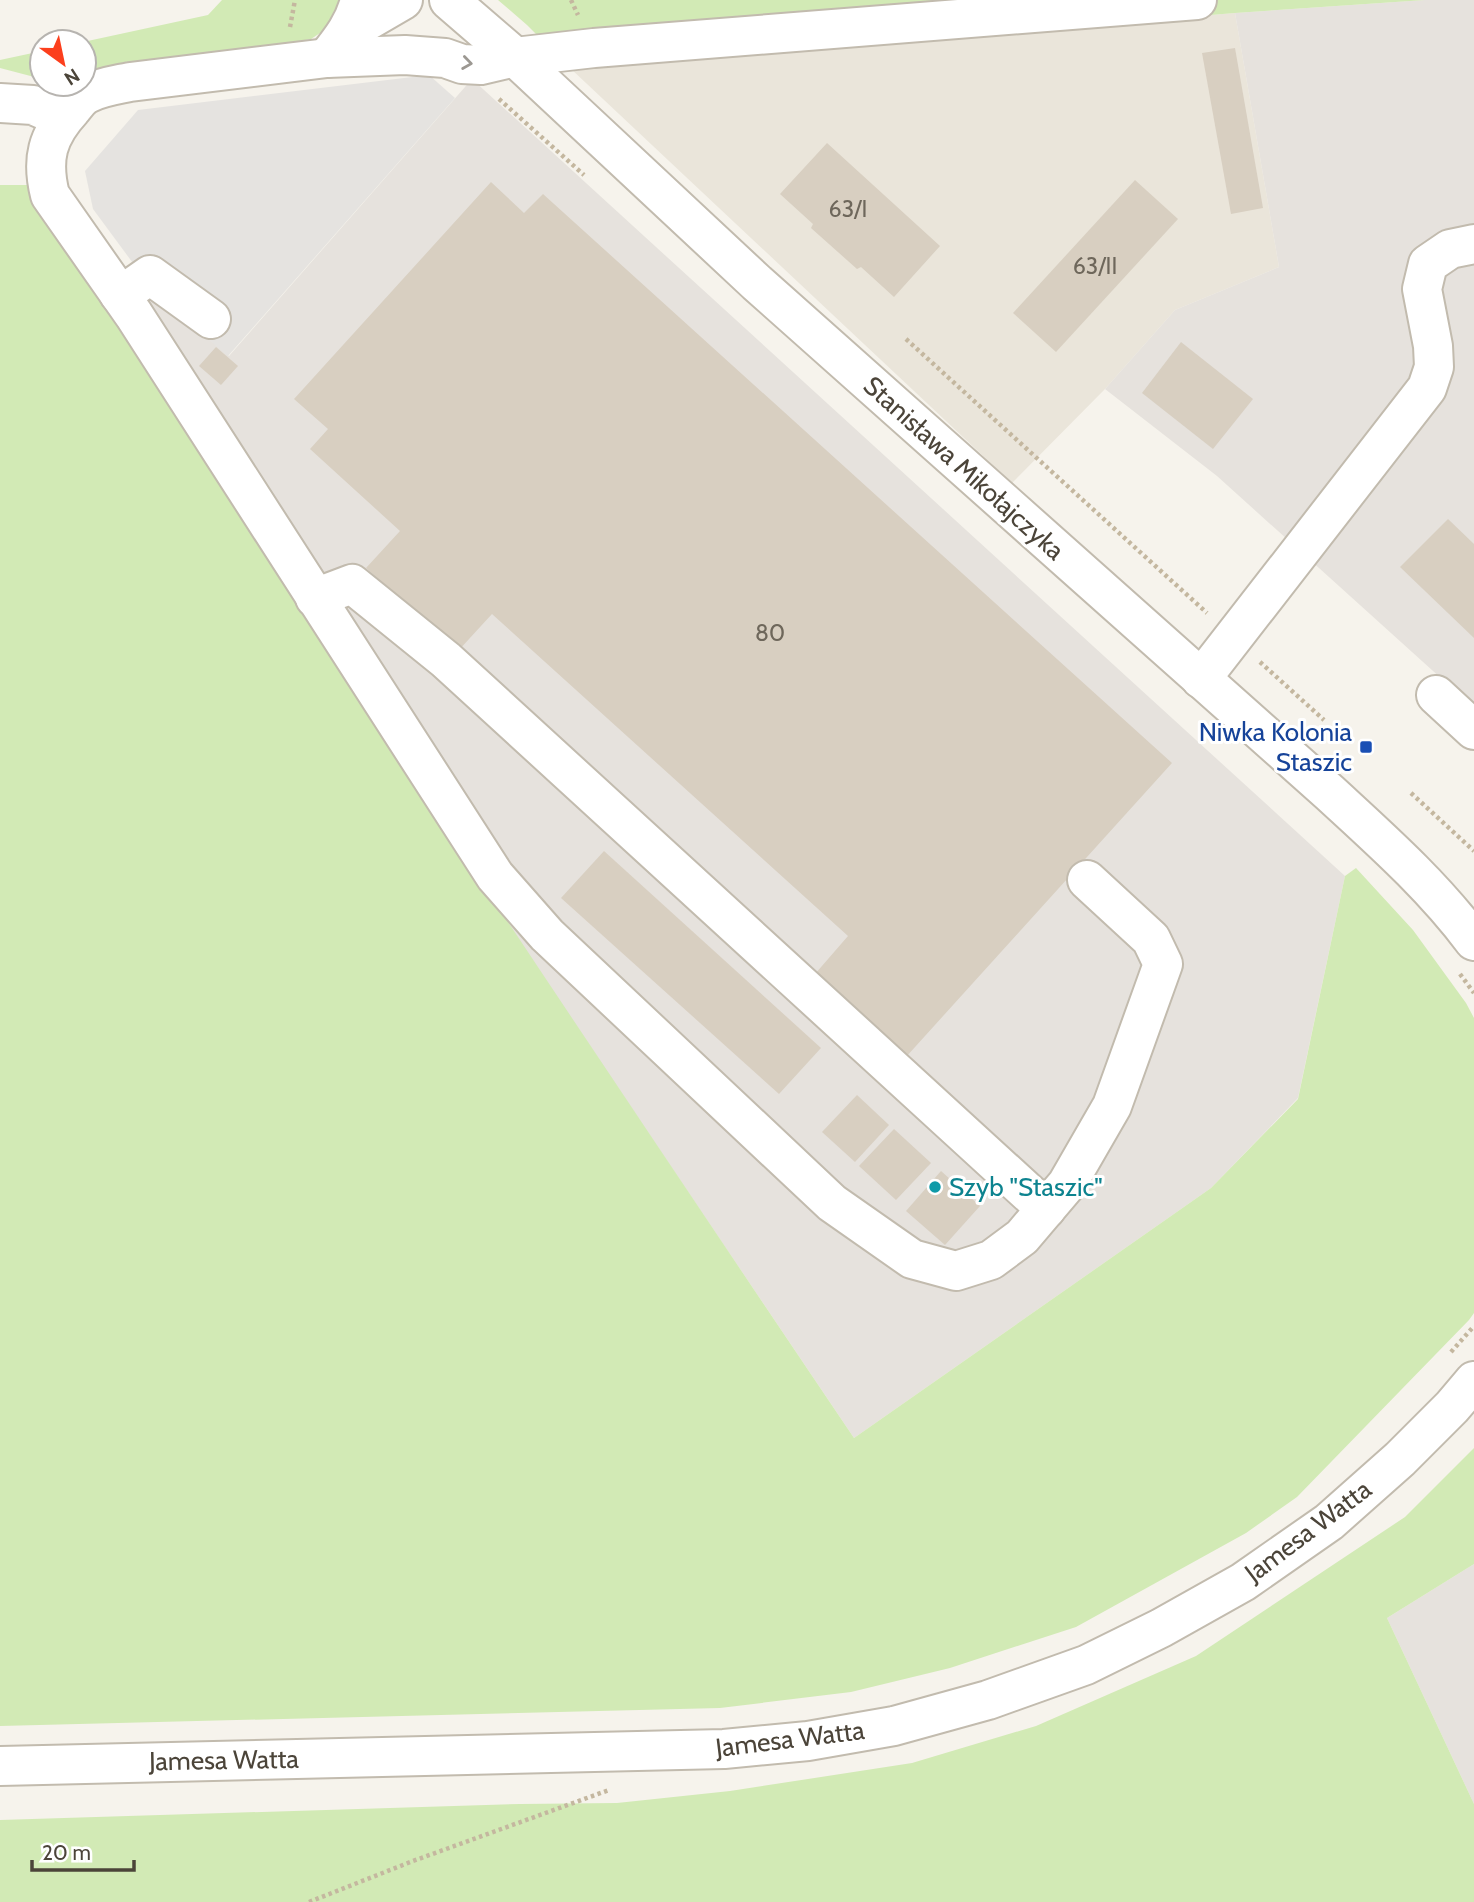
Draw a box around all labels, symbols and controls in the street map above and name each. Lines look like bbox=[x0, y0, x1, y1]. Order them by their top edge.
north arrow bbox=[28, 28, 98, 98]
one-way arrow bbox=[461, 55, 473, 70]
text: N bbox=[60, 64, 84, 90]
house number: 63/I bbox=[829, 195, 867, 223]
house number: 63/II bbox=[1073, 252, 1117, 280]
street label: Stanisława Mikołajczyka bbox=[857, 369, 1071, 567]
house number: 80 bbox=[755, 619, 785, 647]
place label: Niwka Kolonia Staszic bbox=[1199, 716, 1353, 778]
marker: Niwka Kolonia Staszic bbox=[1358, 739, 1374, 755]
place label: Szyb "Staszic" bbox=[949, 1171, 1103, 1203]
marker: Szyb "Staszic" bbox=[927, 1179, 943, 1195]
street label: Jamesa Watta bbox=[1238, 1473, 1378, 1589]
street label: Jamesa Watta bbox=[713, 1714, 867, 1764]
street label: Jamesa Watta bbox=[148, 1743, 300, 1777]
scale bar bbox=[32, 1828, 133, 1872]
text: 20 m bbox=[42, 1840, 91, 1865]

